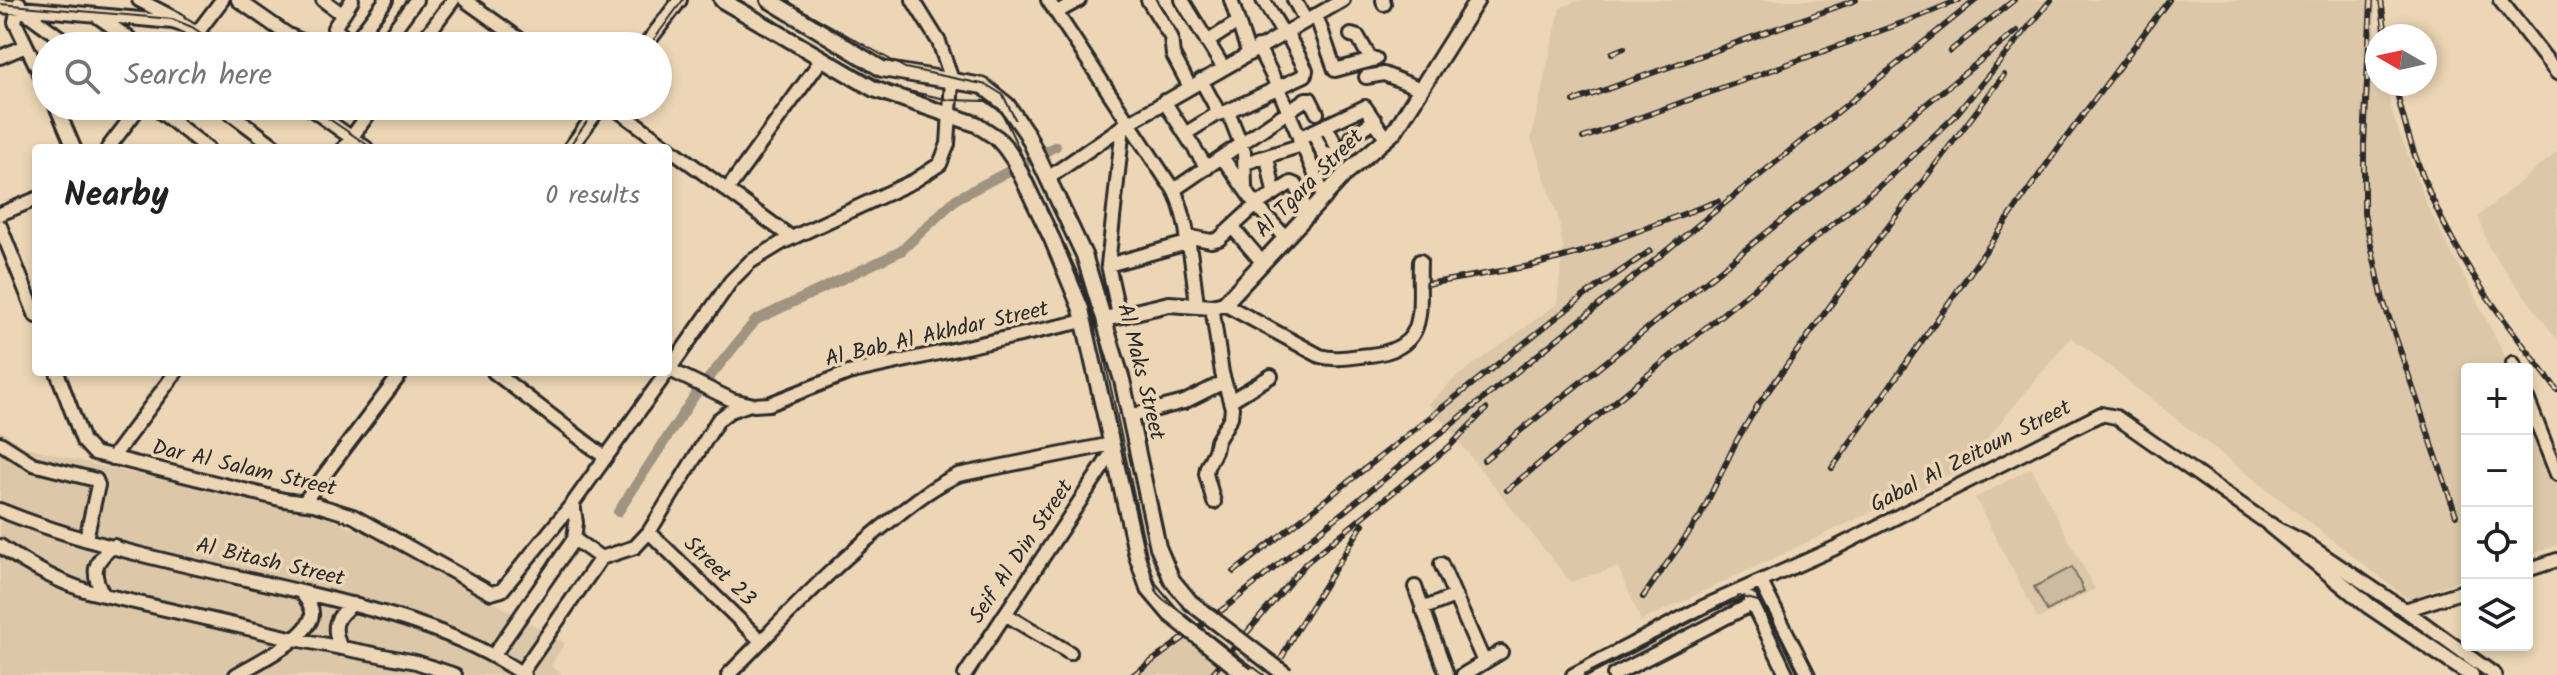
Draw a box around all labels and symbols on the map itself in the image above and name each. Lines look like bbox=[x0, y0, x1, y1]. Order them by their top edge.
north arrow bbox=[2365, 24, 2437, 96]
street label: Al Tgara Street bbox=[1247, 121, 1373, 247]
street label: Al Bab Al Akhdar Street bbox=[822, 292, 1053, 378]
street label: Al Maks Street bbox=[1106, 300, 1174, 444]
street label: Gabal Al Zeitoun Street bbox=[1864, 391, 2078, 523]
street label: Dar Al Salam Street bbox=[148, 431, 340, 507]
street label: Seif Al Din Street bbox=[961, 472, 1084, 631]
street label: Street 23 bbox=[674, 528, 764, 616]
street label: Al Bitash Street bbox=[192, 529, 348, 597]

